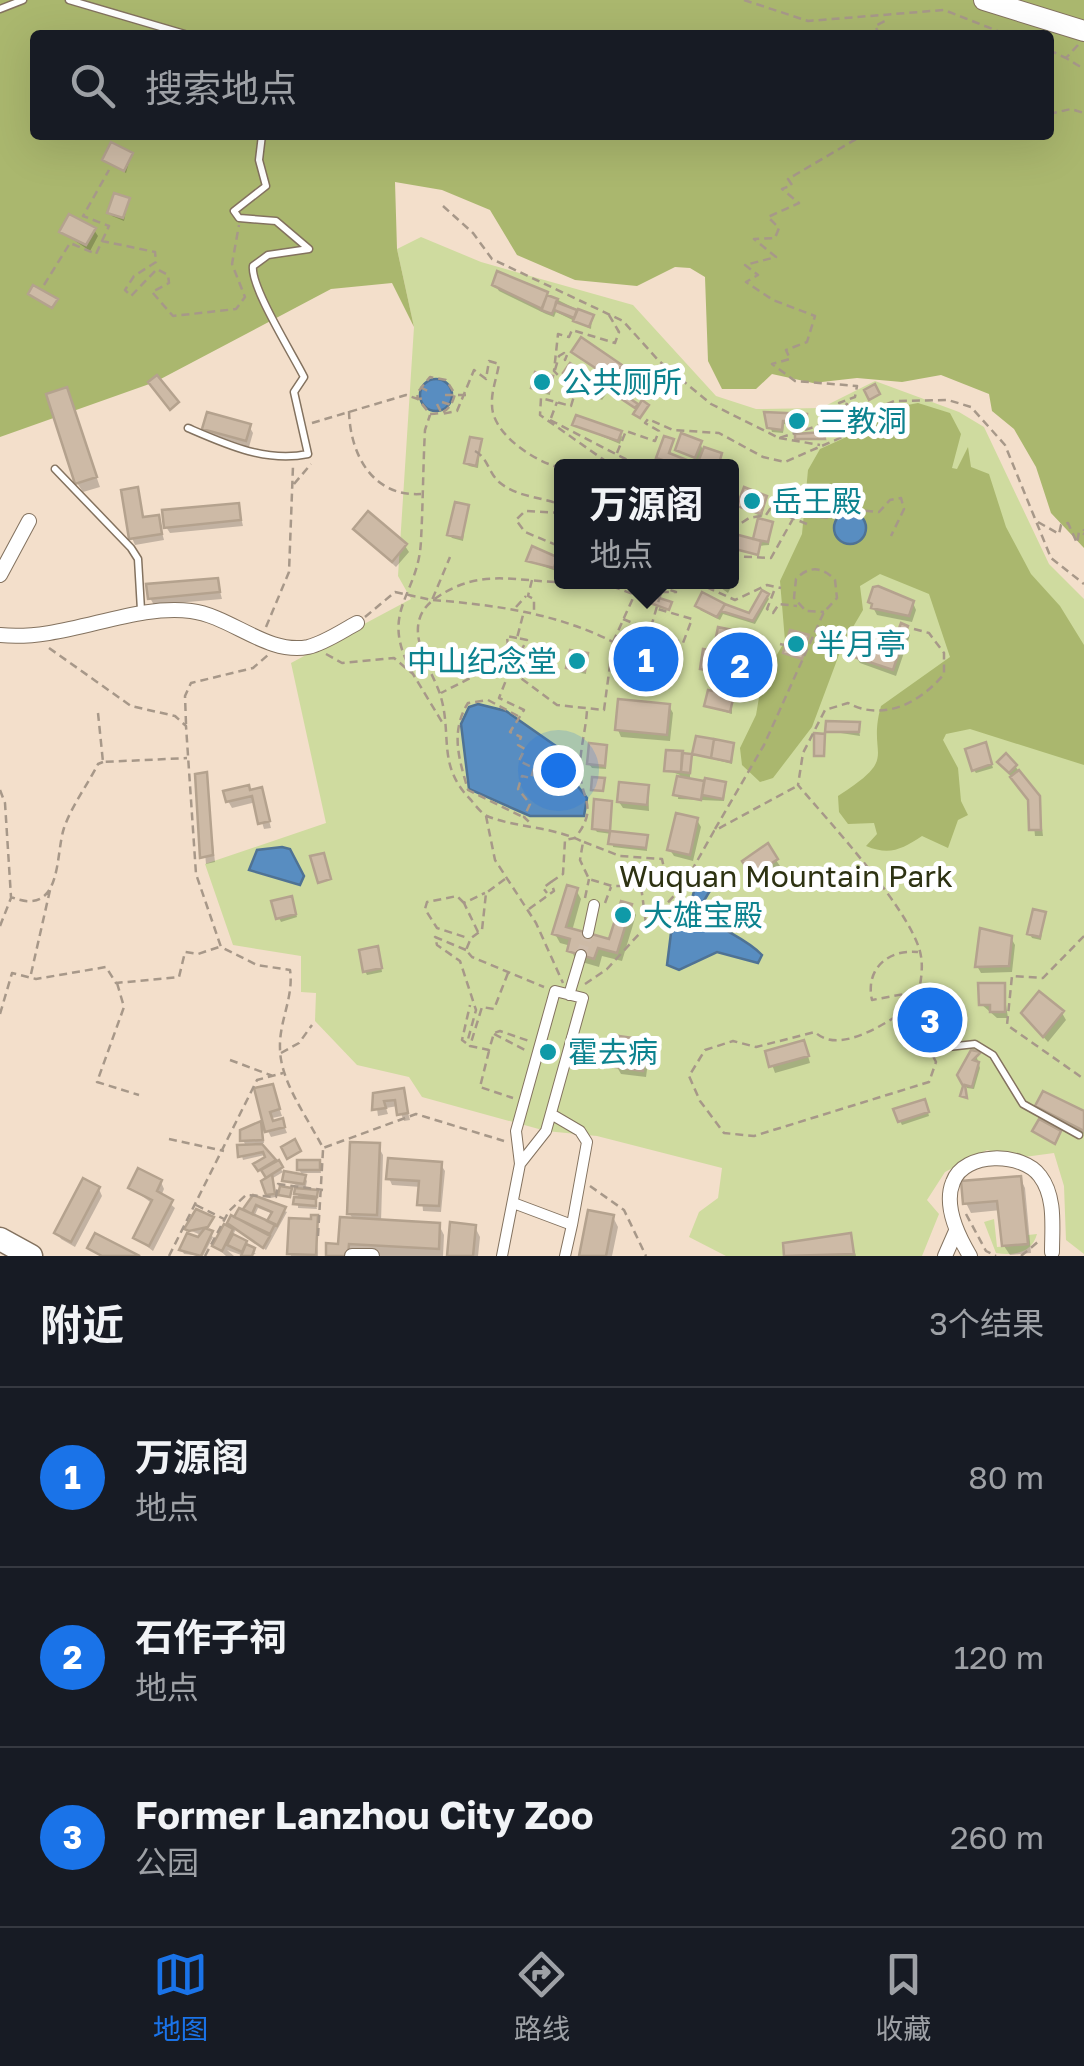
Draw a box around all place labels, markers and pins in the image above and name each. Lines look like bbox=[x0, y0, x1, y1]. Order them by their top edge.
place label: 公共厕所 bbox=[562, 364, 682, 400]
marker: 公共厕所 bbox=[531, 371, 553, 393]
place label: 三教洞 bbox=[817, 403, 907, 439]
marker: 三教洞 bbox=[786, 410, 808, 432]
place label: 岳王殿 bbox=[772, 483, 862, 519]
marker: 岳王殿 bbox=[741, 490, 763, 512]
pin: 1 bbox=[614, 622, 678, 696]
place label: 半月亭 bbox=[816, 626, 906, 662]
pin: 2 bbox=[708, 628, 772, 702]
marker: 半月亭 bbox=[785, 633, 807, 655]
place label: 中山纪念堂 bbox=[407, 643, 557, 679]
marker: 中山纪念堂 bbox=[566, 650, 588, 672]
place label: 大雄宝殿 bbox=[643, 897, 763, 933]
marker: 大雄宝殿 bbox=[612, 904, 634, 926]
pin: 3 bbox=[898, 982, 962, 1058]
place label: 霍去病 bbox=[568, 1034, 658, 1070]
marker: 霍去病 bbox=[537, 1041, 559, 1063]

